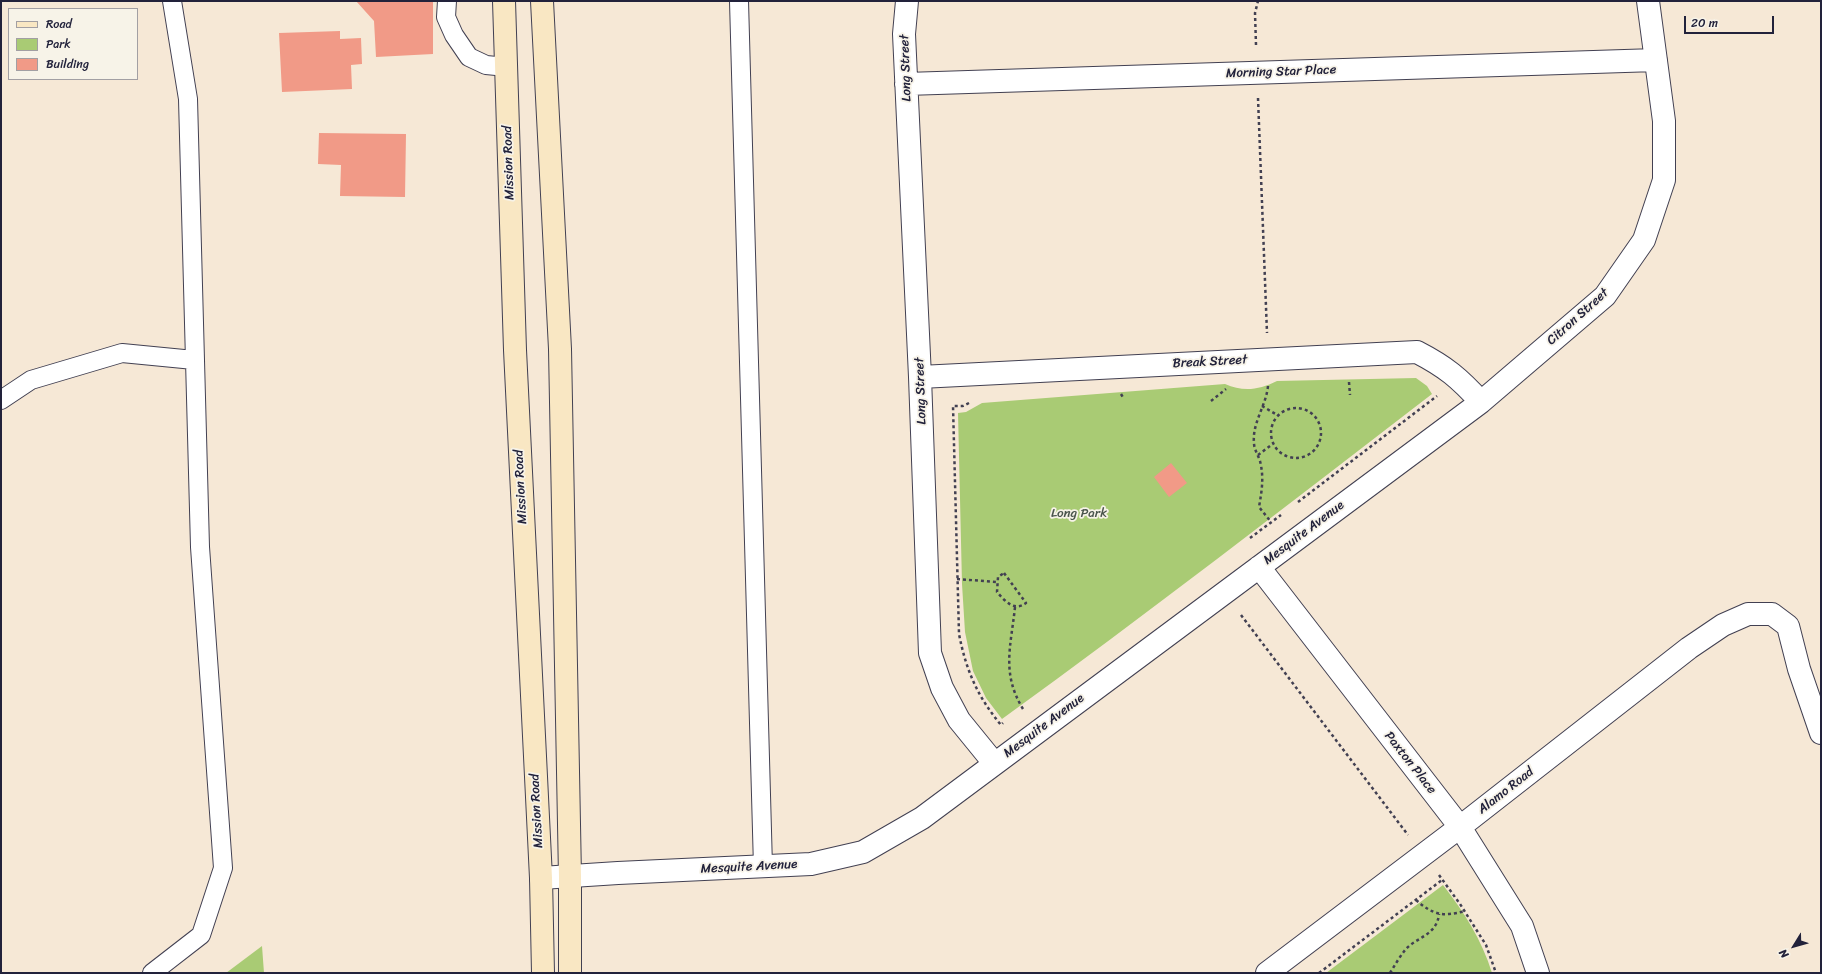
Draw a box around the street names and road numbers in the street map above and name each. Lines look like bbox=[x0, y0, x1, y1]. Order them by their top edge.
street label: Long Street bbox=[897, 34, 915, 102]
street label: Morning Star Place bbox=[1226, 62, 1336, 82]
street label: Mission Road bbox=[500, 126, 518, 200]
street label: Citron Street bbox=[1544, 285, 1612, 349]
street label: Break Street bbox=[1172, 352, 1248, 372]
street label: Long Street bbox=[912, 357, 930, 425]
street label: Mission Road bbox=[511, 449, 531, 525]
street label: Mesquite Avenue bbox=[1261, 498, 1347, 568]
street label: Mesquite Avenue bbox=[1001, 691, 1087, 761]
street label: Paxton Place bbox=[1381, 729, 1439, 797]
street label: Alamo Road bbox=[1475, 764, 1537, 818]
street label: Mission Road bbox=[527, 773, 547, 849]
street label: Mesquite Avenue bbox=[700, 857, 798, 877]

